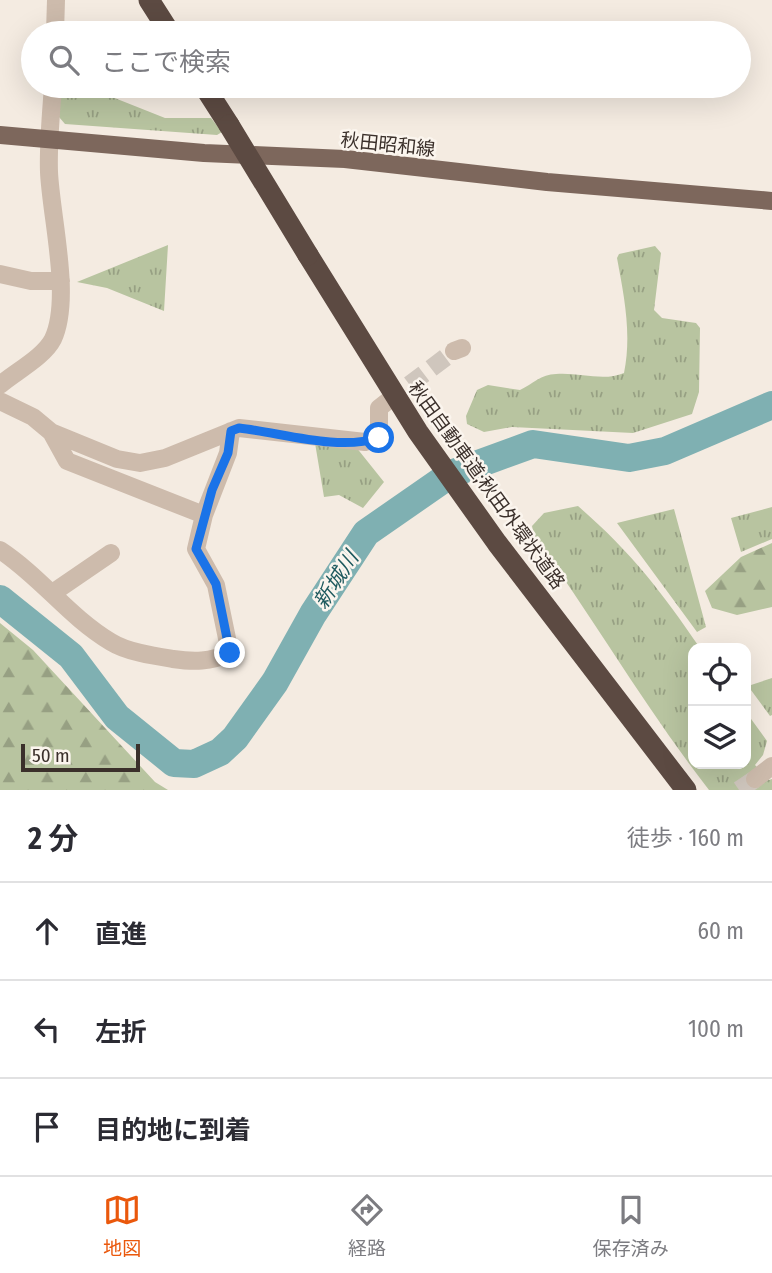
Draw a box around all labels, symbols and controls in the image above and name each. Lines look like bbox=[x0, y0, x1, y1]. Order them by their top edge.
search box bbox=[21, 21, 751, 98]
icon: search bbox=[45, 41, 83, 79]
text: ここで検索 bbox=[101, 47, 231, 78]
street label: 秋田昭和線 bbox=[339, 128, 436, 161]
street label: 秋田自動車道;秋田外環状道路 bbox=[404, 377, 570, 594]
route start bbox=[363, 422, 394, 453]
water label: 新城川 bbox=[308, 545, 365, 613]
route end bbox=[214, 637, 245, 668]
map controls bbox=[688, 643, 751, 769]
button: locate bbox=[688, 643, 751, 706]
button: layers bbox=[688, 706, 751, 769]
scale bar bbox=[21, 741, 140, 773]
text: 50 m bbox=[32, 744, 70, 767]
text: 2 分 bbox=[28, 821, 78, 857]
text: 徒歩 · 160 m bbox=[627, 824, 744, 852]
icon: ahead bbox=[28, 912, 66, 950]
text: 60 m bbox=[698, 917, 744, 945]
text: 直進 bbox=[95, 919, 147, 950]
icon: left bbox=[28, 1010, 66, 1048]
text: 100 m bbox=[688, 1015, 744, 1043]
text: 左折 bbox=[95, 1017, 147, 1048]
icon: arrive bbox=[28, 1108, 66, 1146]
text: 目的地に到着 bbox=[95, 1115, 251, 1146]
tab: 地図 bbox=[103, 1191, 141, 1260]
tab: 経路 bbox=[348, 1191, 386, 1260]
tab: 保存済み bbox=[593, 1191, 669, 1260]

